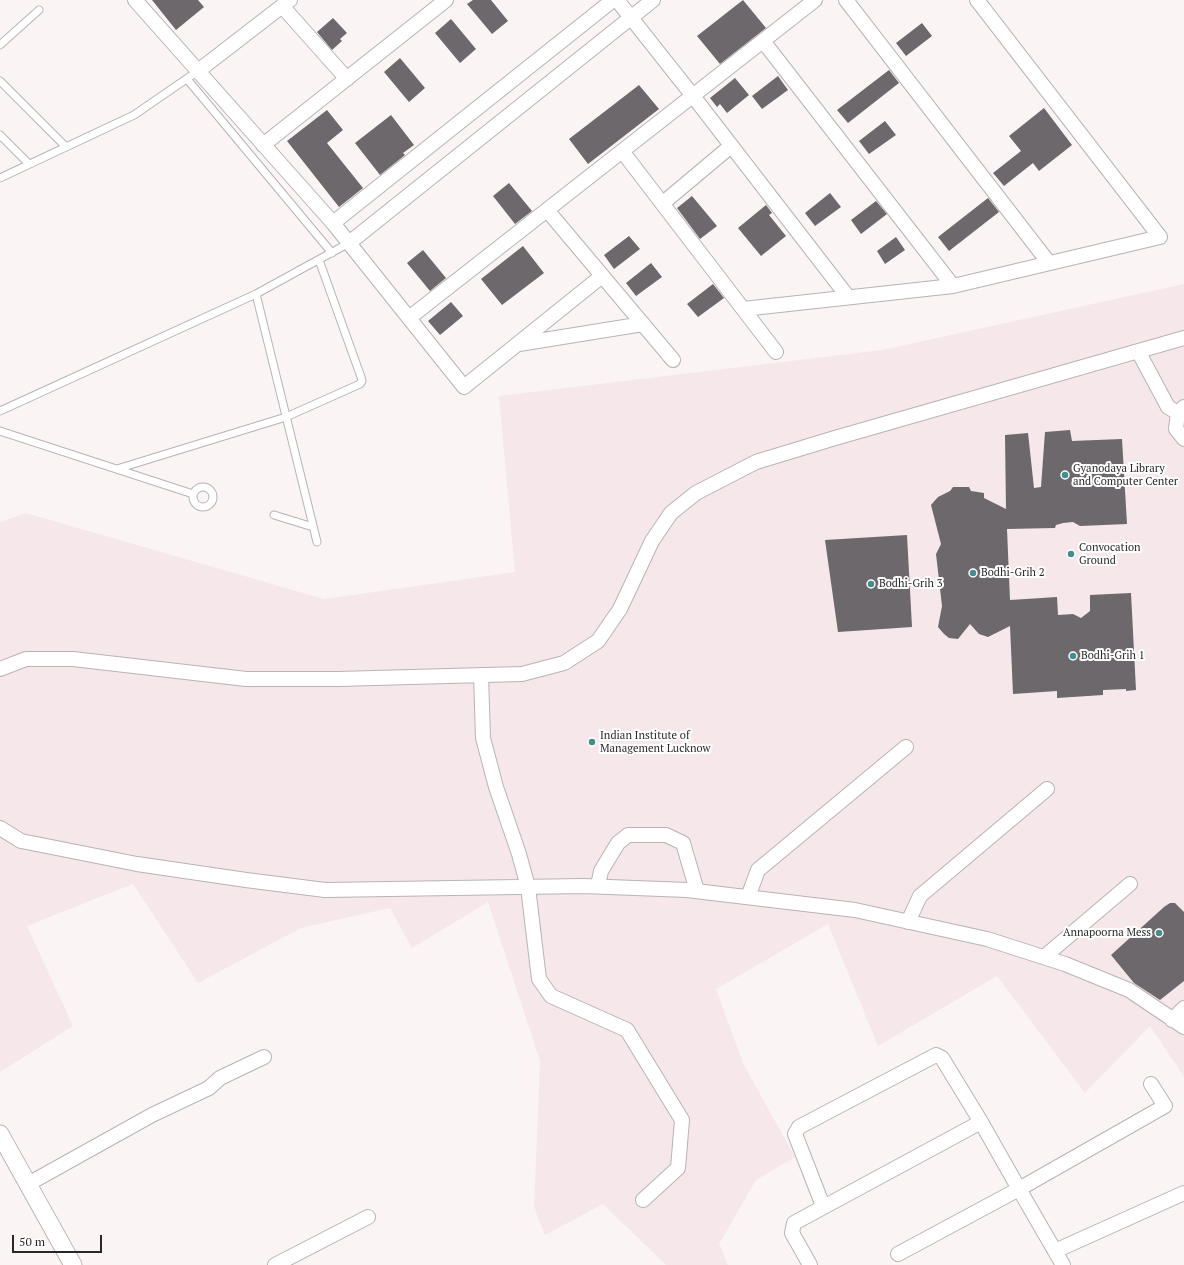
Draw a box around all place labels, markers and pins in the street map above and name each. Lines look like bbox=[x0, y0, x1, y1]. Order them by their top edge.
place label: Gyanodaya Library and Computer Center bbox=[1073, 462, 1178, 488]
marker: Gyanodaya Library and Computer Center bbox=[1060, 470, 1070, 480]
place label: Convocation Ground bbox=[1079, 541, 1141, 567]
marker: Convocation Ground bbox=[1066, 549, 1076, 559]
place label: Bodhi-Grih 2 bbox=[981, 566, 1044, 580]
marker: Bodhi-Grih 2 bbox=[968, 568, 978, 578]
place label: Bodhi-Grih 3 bbox=[879, 577, 942, 591]
marker: Bodhi-Grih 3 bbox=[866, 579, 876, 589]
place label: Bodhi-Grih 1 bbox=[1081, 649, 1144, 663]
marker: Bodhi-Grih 1 bbox=[1068, 651, 1078, 661]
place label: Indian Institute of Management Lucknow bbox=[600, 729, 710, 755]
marker: Indian Institute of Management Lucknow bbox=[587, 737, 597, 747]
place label: Annapoorna Mess bbox=[1063, 926, 1151, 940]
marker: Annapoorna Mess bbox=[1154, 928, 1164, 938]

